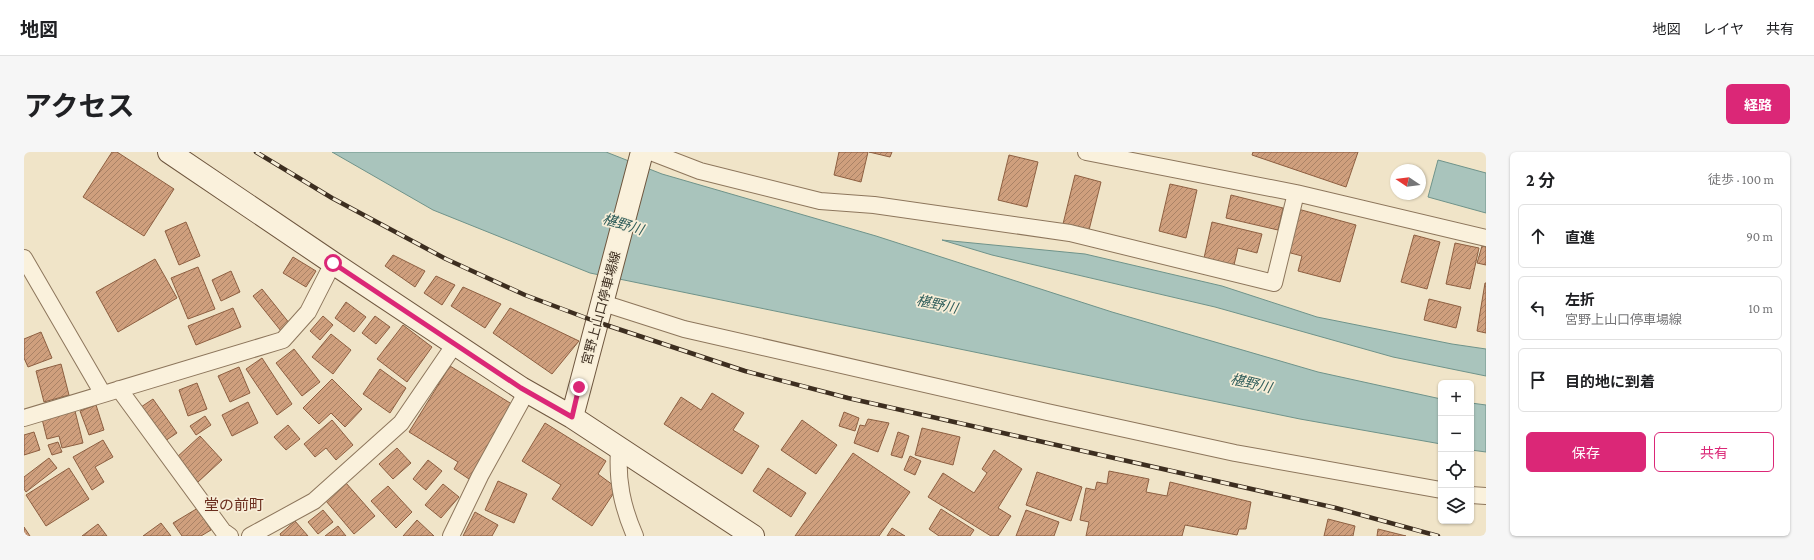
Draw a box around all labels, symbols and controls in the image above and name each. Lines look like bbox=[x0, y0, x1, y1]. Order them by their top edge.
text: 地図 bbox=[20, 19, 58, 40]
text: 地図 bbox=[1652, 21, 1680, 37]
text: レイヤ bbox=[1702, 21, 1744, 37]
text: 共有 bbox=[1766, 21, 1794, 37]
button: 経路 bbox=[1726, 84, 1790, 124]
text: アクセス bbox=[24, 91, 135, 122]
north arrow bbox=[1390, 164, 1426, 200]
text: 2 分 bbox=[1526, 171, 1555, 190]
text: 徒歩 · 100 m bbox=[1708, 172, 1774, 187]
water label: 椹野川 bbox=[601, 210, 647, 238]
icon: ahead bbox=[1527, 225, 1549, 247]
text: 90 m bbox=[1746, 229, 1773, 244]
text: 直進 bbox=[1565, 230, 1595, 246]
street label: 宮野上山口停車場線 bbox=[579, 250, 623, 366]
route start bbox=[324, 254, 342, 272]
water label: 椹野川 bbox=[915, 292, 961, 317]
text: 左折 bbox=[1565, 292, 1595, 308]
icon: left bbox=[1527, 297, 1549, 319]
text: 10 m bbox=[1748, 301, 1773, 316]
text: 宮野上山口停車場線 bbox=[1565, 312, 1682, 327]
icon: arrive bbox=[1527, 369, 1549, 391]
water label: 椹野川 bbox=[1229, 370, 1275, 396]
text: 目的地に到着 bbox=[1565, 374, 1655, 390]
route end bbox=[570, 378, 588, 396]
map controls bbox=[1438, 380, 1474, 524]
button: + bbox=[1438, 380, 1474, 416]
button: − bbox=[1438, 416, 1474, 452]
button: 保存 bbox=[1526, 432, 1646, 472]
button: 共有 bbox=[1654, 432, 1774, 472]
button: locate bbox=[1438, 452, 1474, 488]
button: layers bbox=[1438, 488, 1474, 524]
district label: 堂の前町 bbox=[204, 497, 264, 513]

